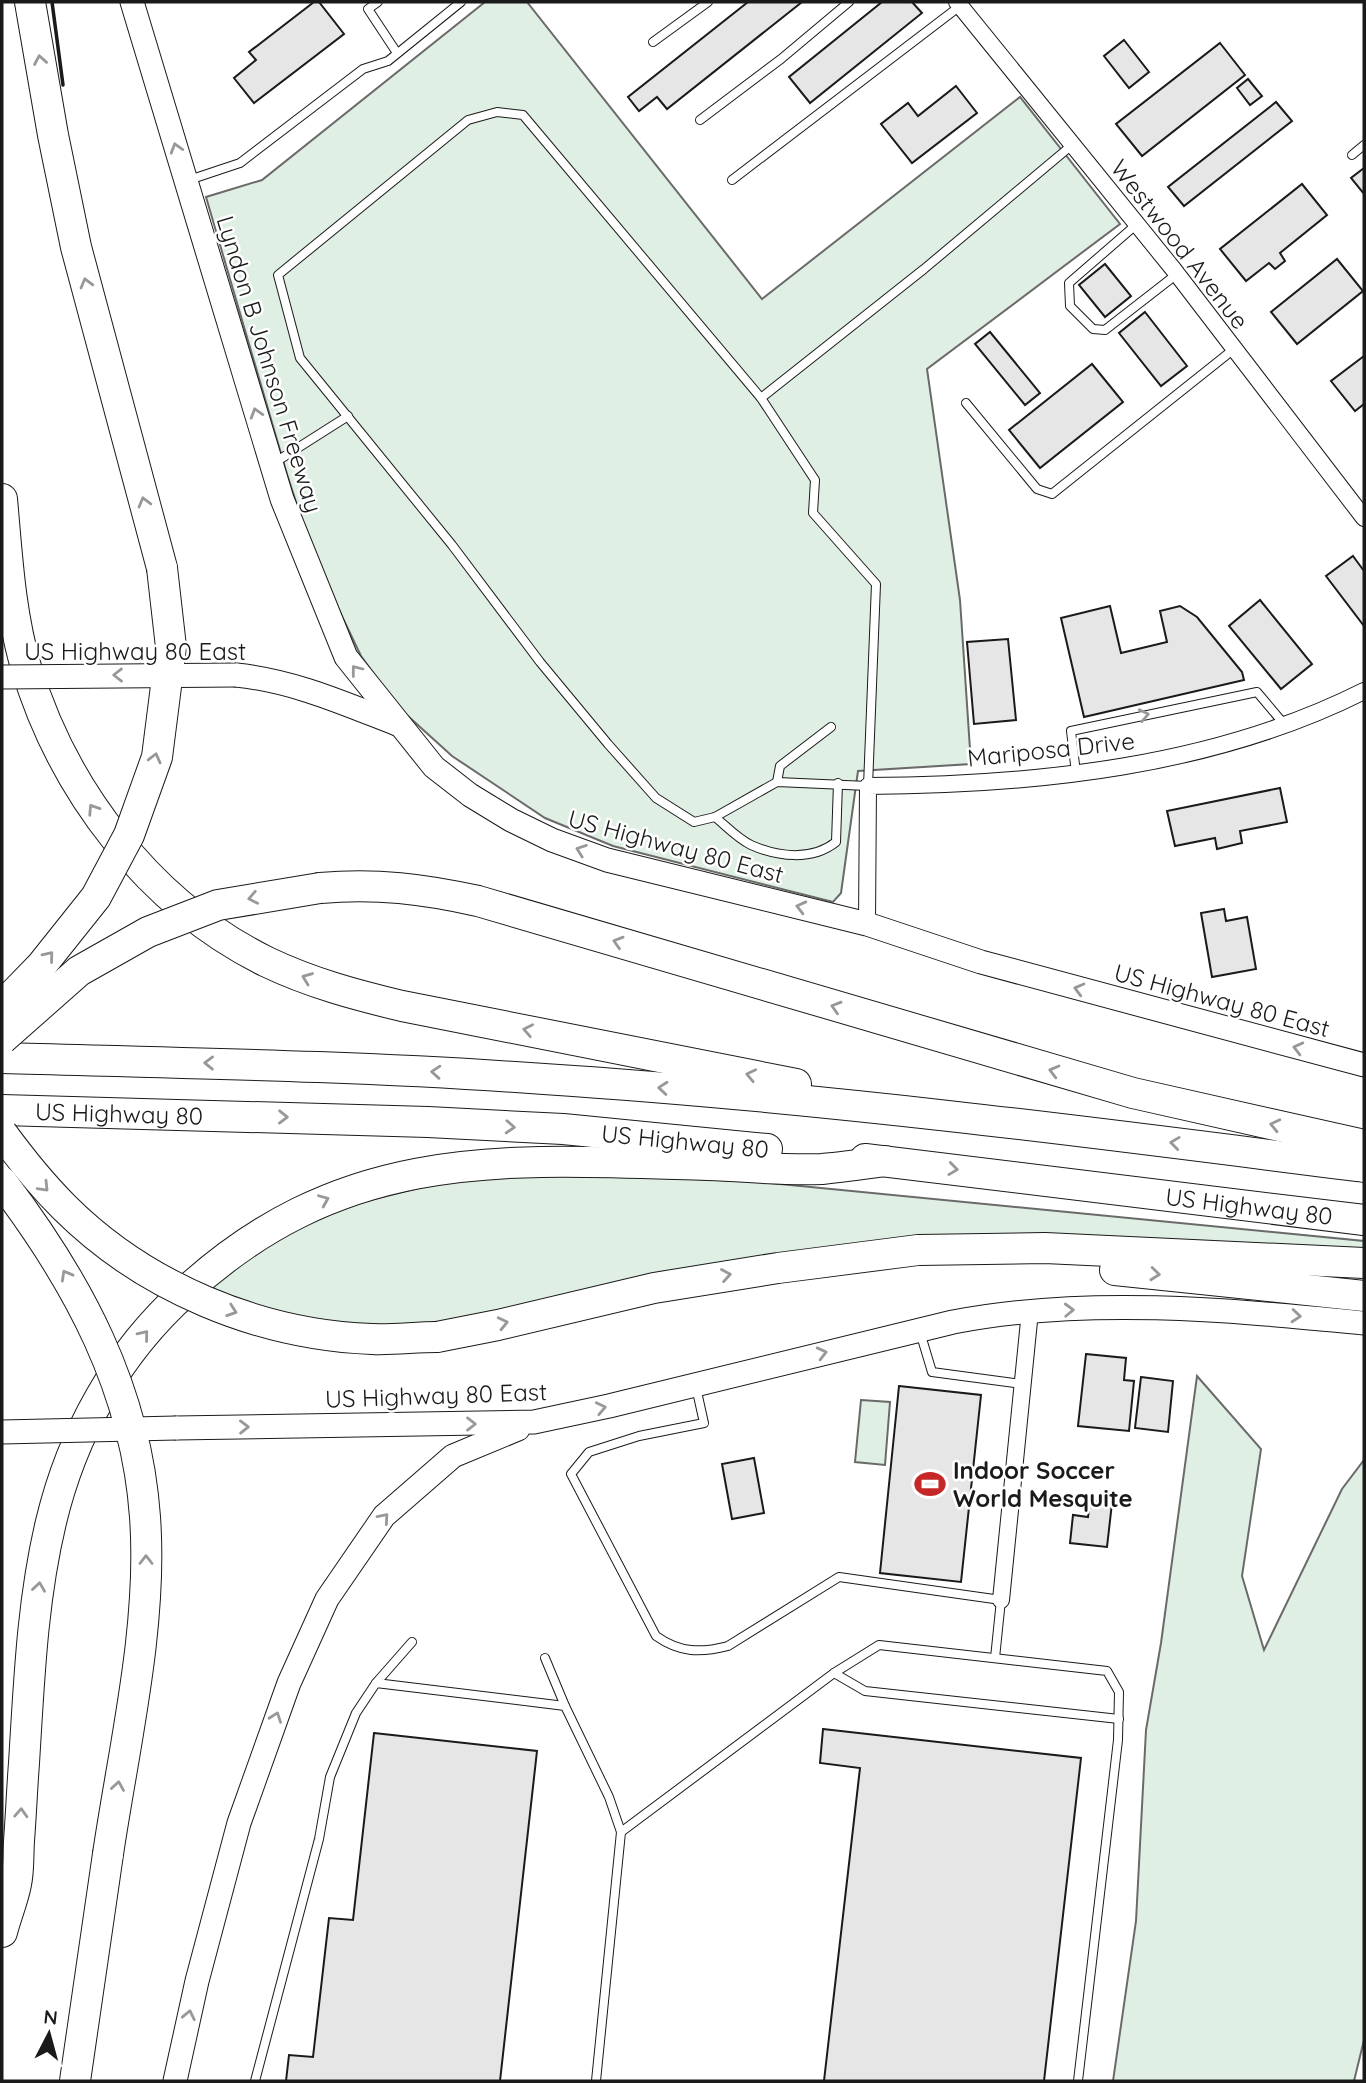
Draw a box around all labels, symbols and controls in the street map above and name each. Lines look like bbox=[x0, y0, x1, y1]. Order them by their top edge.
one-way arrow bbox=[33, 54, 48, 66]
one-way arrow bbox=[170, 142, 185, 154]
street label: Westwood Avenue bbox=[1104, 153, 1256, 335]
street label: Lyndon B Johnson Freeway bbox=[211, 212, 329, 516]
one-way arrow bbox=[80, 277, 94, 289]
one-way arrow bbox=[250, 407, 265, 419]
one-way arrow bbox=[138, 497, 153, 509]
street label: US Highway 80 East bbox=[24, 636, 246, 666]
one-way arrow bbox=[351, 665, 364, 678]
one-way arrow bbox=[113, 668, 124, 683]
one-way arrow bbox=[1138, 709, 1150, 724]
street label: Mariposa Drive bbox=[966, 725, 1136, 773]
one-way arrow bbox=[147, 752, 161, 764]
street label: US Highway 80 East bbox=[565, 803, 787, 889]
one-way arrow bbox=[89, 804, 102, 817]
one-way arrow bbox=[575, 844, 587, 858]
one-way arrow bbox=[247, 889, 259, 904]
one-way arrow bbox=[795, 901, 807, 915]
one-way arrow bbox=[612, 936, 624, 951]
one-way arrow bbox=[40, 952, 53, 964]
street label: US Highway 80 East bbox=[1111, 957, 1333, 1043]
one-way arrow bbox=[301, 973, 313, 987]
one-way arrow bbox=[1073, 982, 1085, 997]
one-way arrow bbox=[830, 1000, 842, 1015]
one-way arrow bbox=[522, 1024, 534, 1039]
one-way arrow bbox=[1292, 1042, 1304, 1056]
one-way arrow bbox=[203, 1055, 214, 1070]
one-way arrow bbox=[430, 1065, 441, 1080]
one-way arrow bbox=[1048, 1065, 1060, 1079]
one-way arrow bbox=[745, 1068, 757, 1083]
one-way arrow bbox=[657, 1081, 668, 1096]
street label: US Highway 80 bbox=[34, 1096, 203, 1131]
one-way arrow bbox=[278, 1109, 289, 1124]
street label: US Highway 80 bbox=[600, 1118, 770, 1164]
one-way arrow bbox=[505, 1119, 516, 1134]
one-way arrow bbox=[1269, 1119, 1281, 1134]
one-way arrow bbox=[1169, 1136, 1181, 1151]
one-way arrow bbox=[947, 1162, 959, 1177]
one-way arrow bbox=[36, 1179, 49, 1192]
street label: US Highway 80 bbox=[1164, 1181, 1334, 1231]
one-way arrow bbox=[317, 1194, 330, 1208]
one-way arrow bbox=[1149, 1266, 1160, 1281]
one-way arrow bbox=[720, 1268, 732, 1283]
one-way arrow bbox=[61, 1269, 74, 1282]
one-way arrow bbox=[1064, 1302, 1075, 1317]
one-way arrow bbox=[225, 1303, 237, 1317]
one-way arrow bbox=[1291, 1308, 1302, 1323]
one-way arrow bbox=[497, 1317, 509, 1331]
one-way arrow bbox=[136, 1331, 148, 1344]
one-way arrow bbox=[816, 1347, 828, 1362]
street label: US Highway 80 East bbox=[324, 1376, 548, 1414]
one-way arrow bbox=[595, 1402, 607, 1416]
one-way arrow bbox=[466, 1416, 477, 1432]
one-way arrow bbox=[239, 1419, 250, 1435]
place label: Indoor Soccer World Mesquite bbox=[953, 1455, 1133, 1513]
sports icon: Indoor Soccer World Mesquite bbox=[913, 1467, 947, 1501]
one-way arrow bbox=[376, 1514, 388, 1527]
one-way arrow bbox=[138, 1555, 154, 1565]
one-way arrow bbox=[32, 1581, 47, 1592]
one-way arrow bbox=[268, 1711, 282, 1723]
one-way arrow bbox=[110, 1780, 125, 1792]
one-way arrow bbox=[13, 1808, 28, 1819]
north arrow bbox=[14, 1999, 84, 2069]
text: N bbox=[43, 2004, 59, 2030]
one-way arrow bbox=[181, 2009, 196, 2021]

